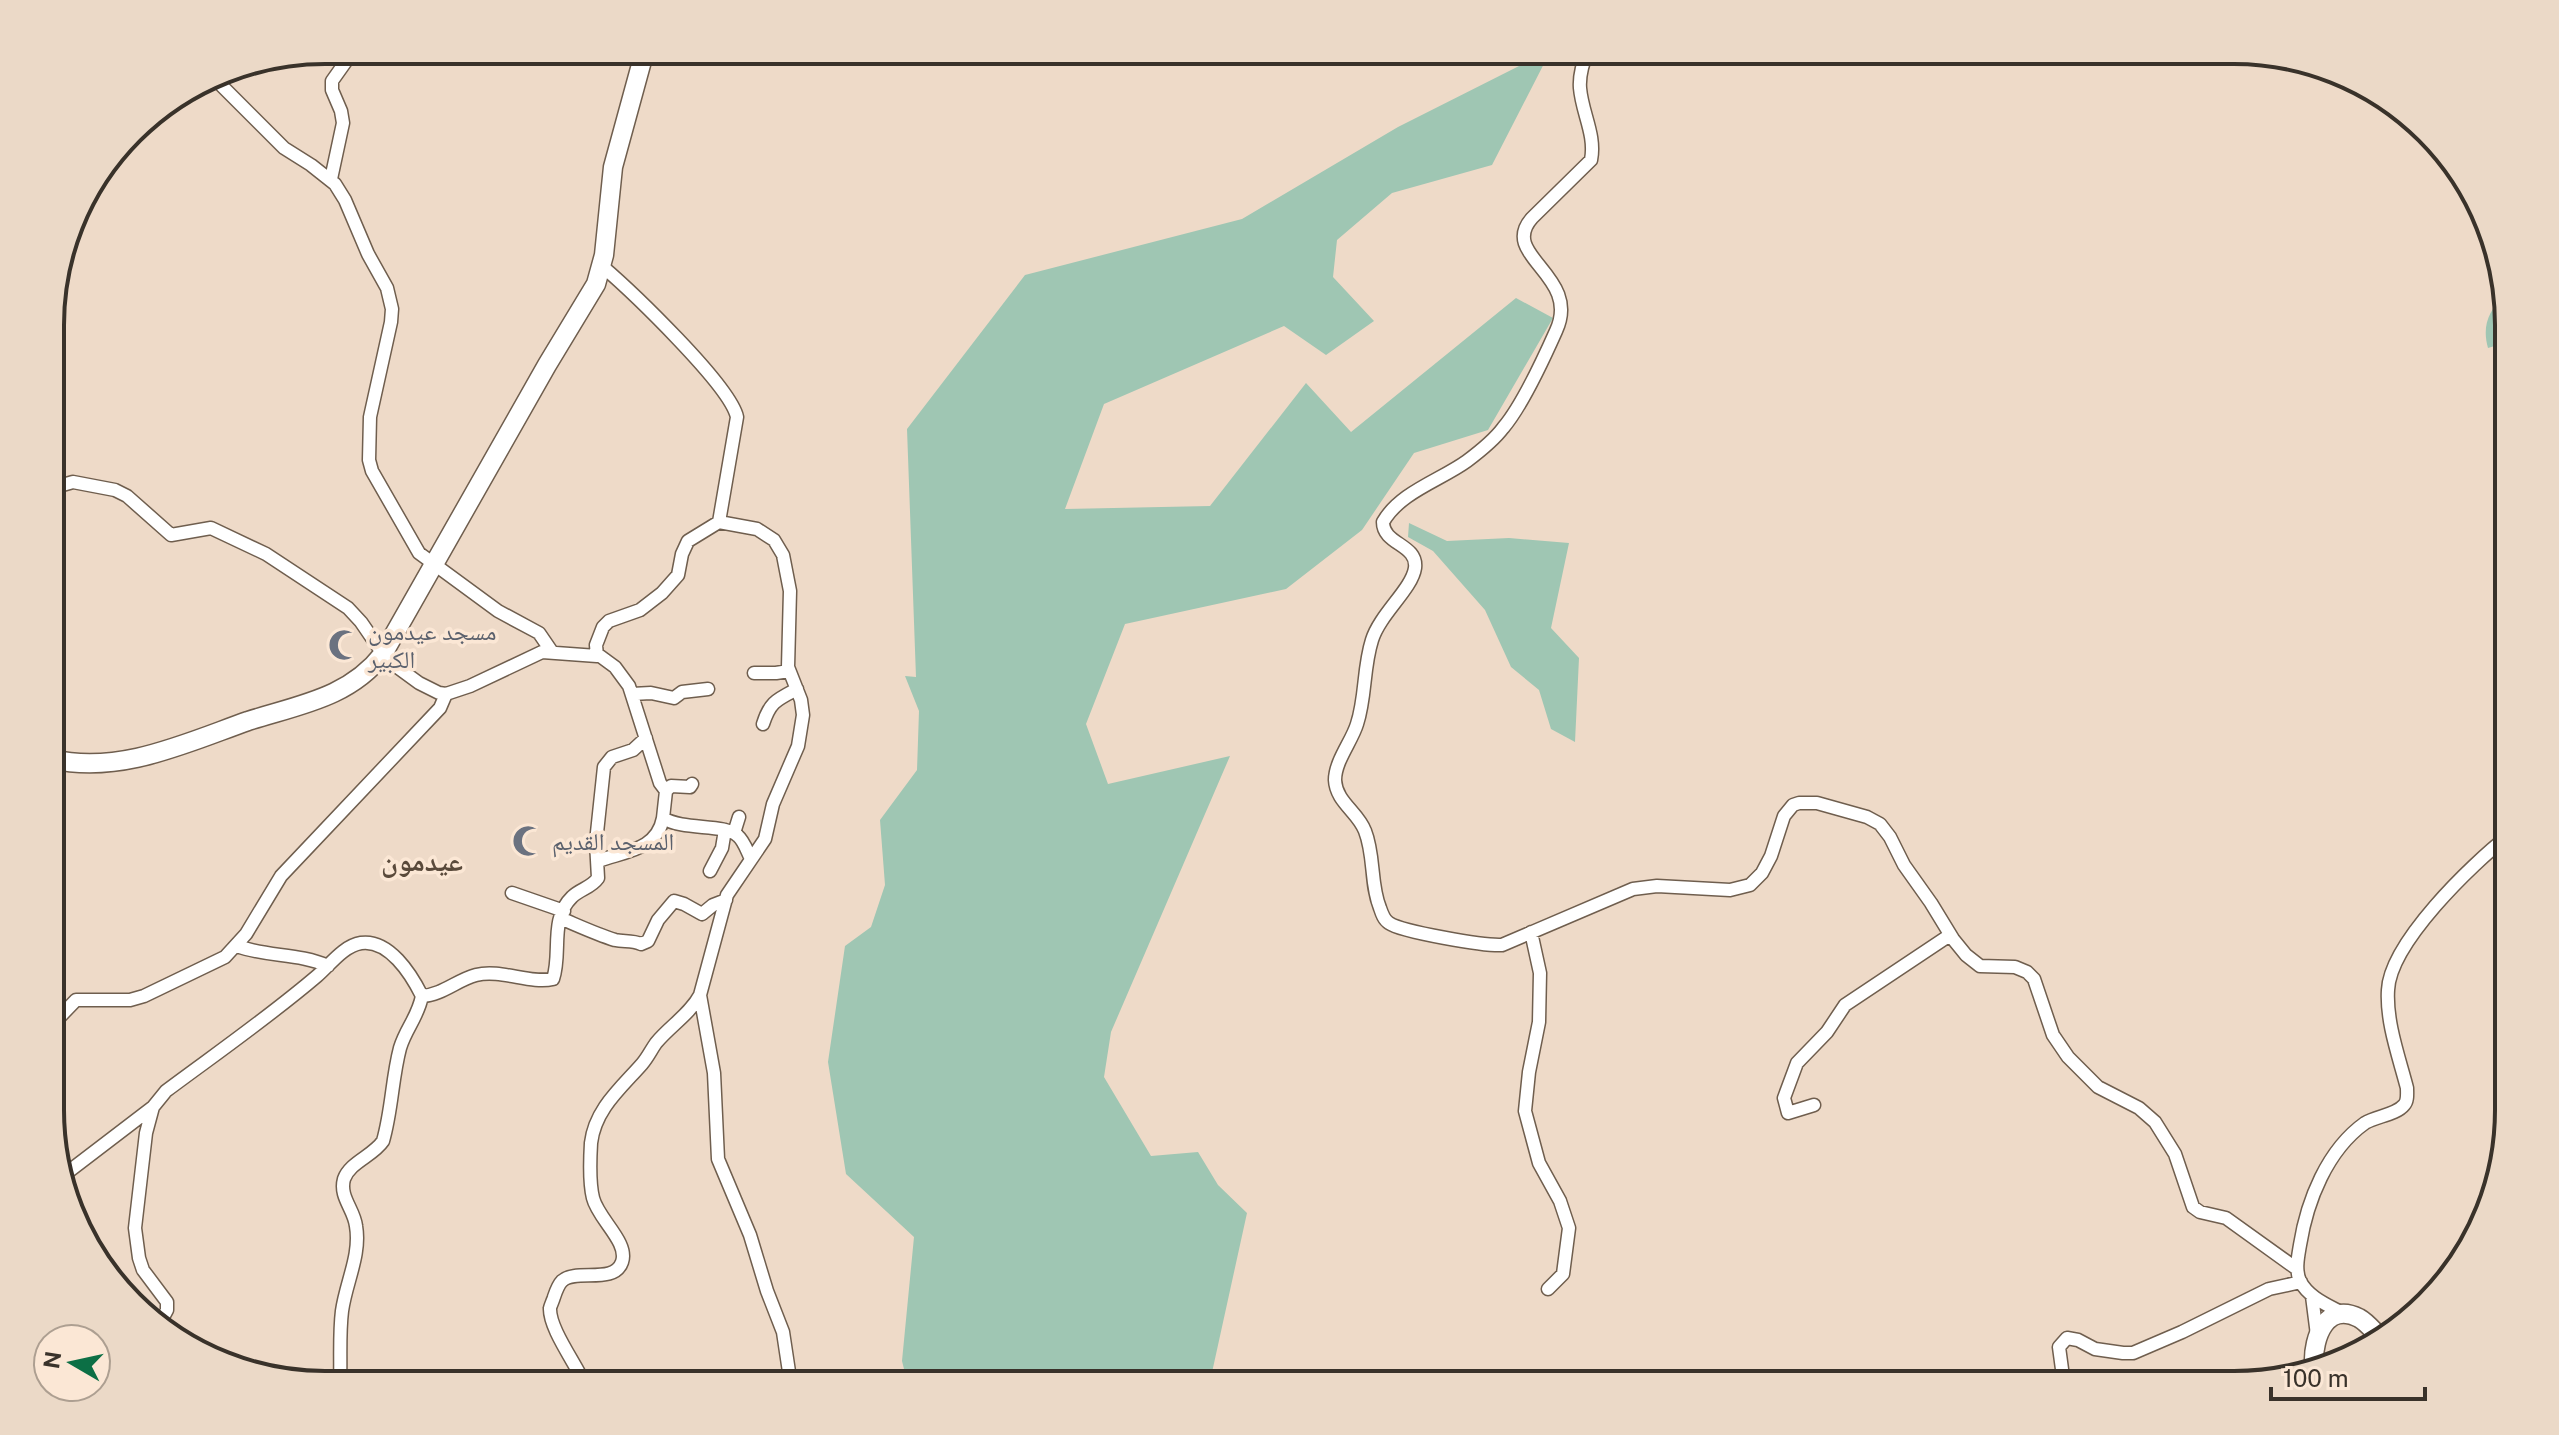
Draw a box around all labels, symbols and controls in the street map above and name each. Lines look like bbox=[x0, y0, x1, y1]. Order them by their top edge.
place label: مسجد عيدمون الكبير bbox=[367, 617, 496, 674]
mosque icon: مسجد عيدمون الكبير bbox=[327, 628, 361, 662]
mosque icon: المسجد القديم bbox=[511, 824, 545, 858]
place label: المسجد القديم bbox=[552, 827, 674, 858]
district label: عيدمون bbox=[381, 844, 463, 878]
north arrow bbox=[32, 1323, 112, 1403]
text: N bbox=[38, 1349, 66, 1370]
scale bar bbox=[2271, 1351, 2425, 1401]
text: 100 m bbox=[2283, 1364, 2349, 1392]

